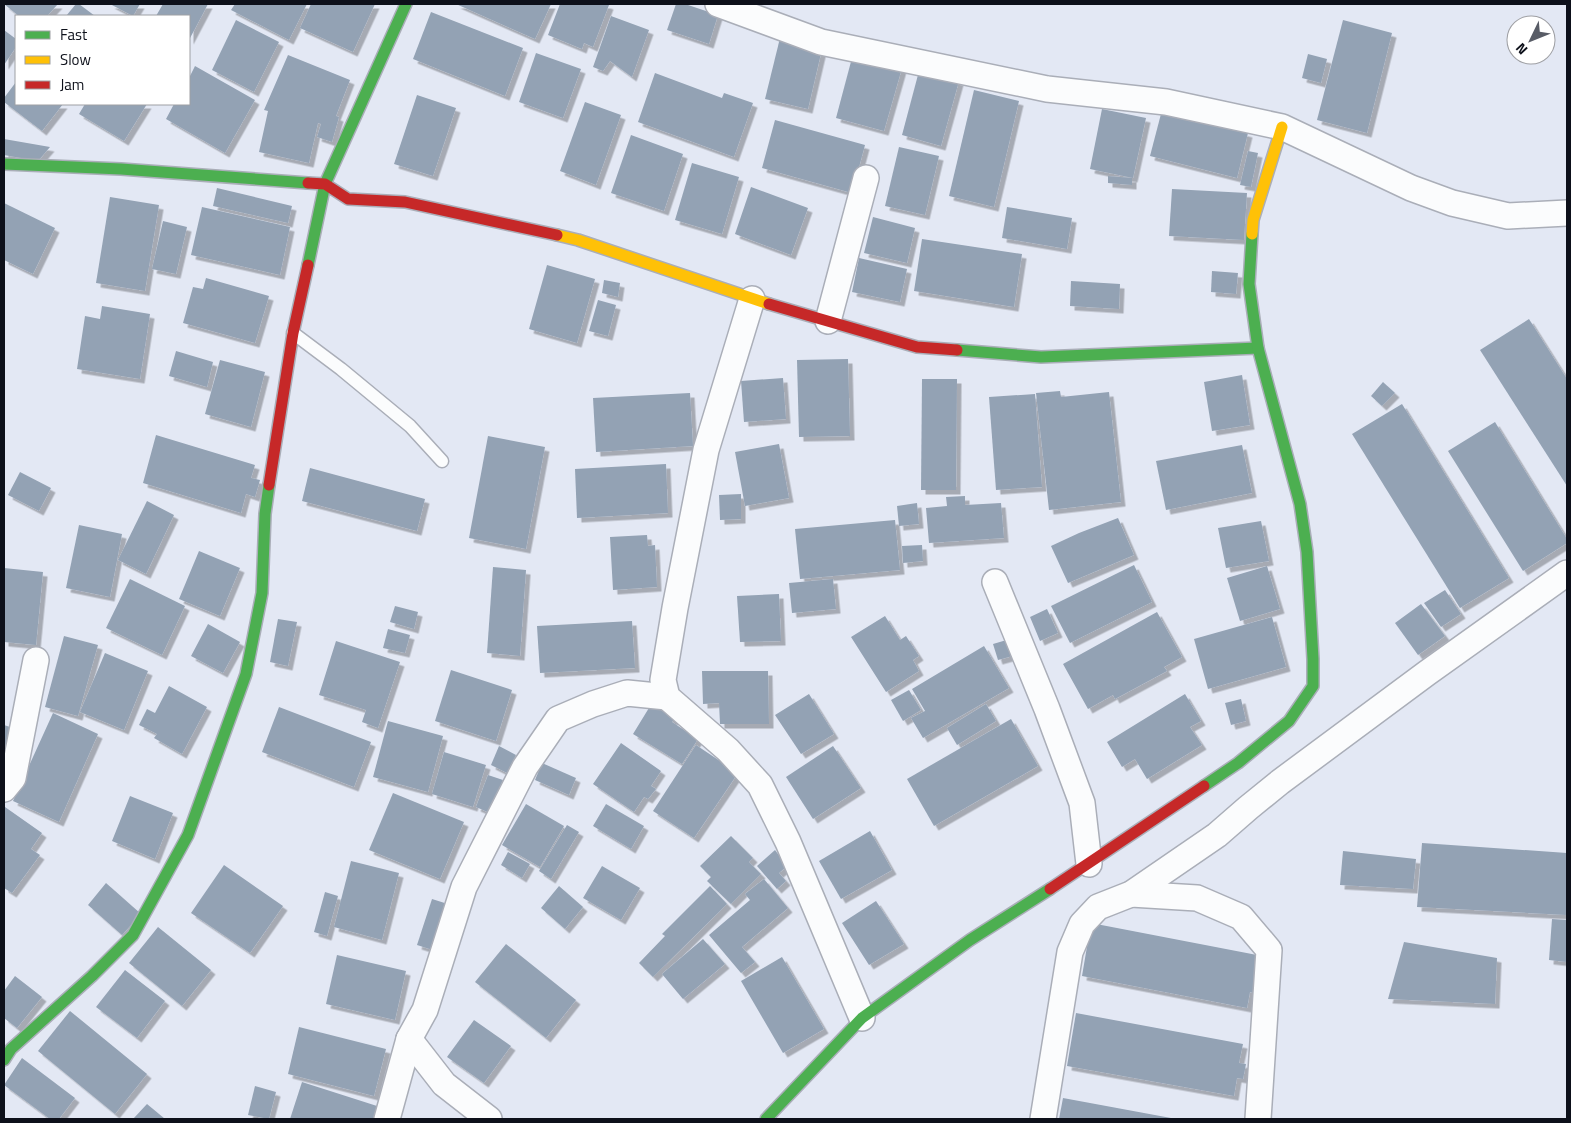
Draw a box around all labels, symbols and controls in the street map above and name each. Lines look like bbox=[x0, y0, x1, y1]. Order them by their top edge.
legend bbox=[15, 15, 190, 105]
north arrow bbox=[1506, 15, 1556, 65]
text: Fast bbox=[60, 23, 88, 46]
text: N bbox=[1510, 38, 1532, 60]
text: Slow bbox=[60, 48, 91, 71]
text: Jam bbox=[60, 73, 84, 96]

